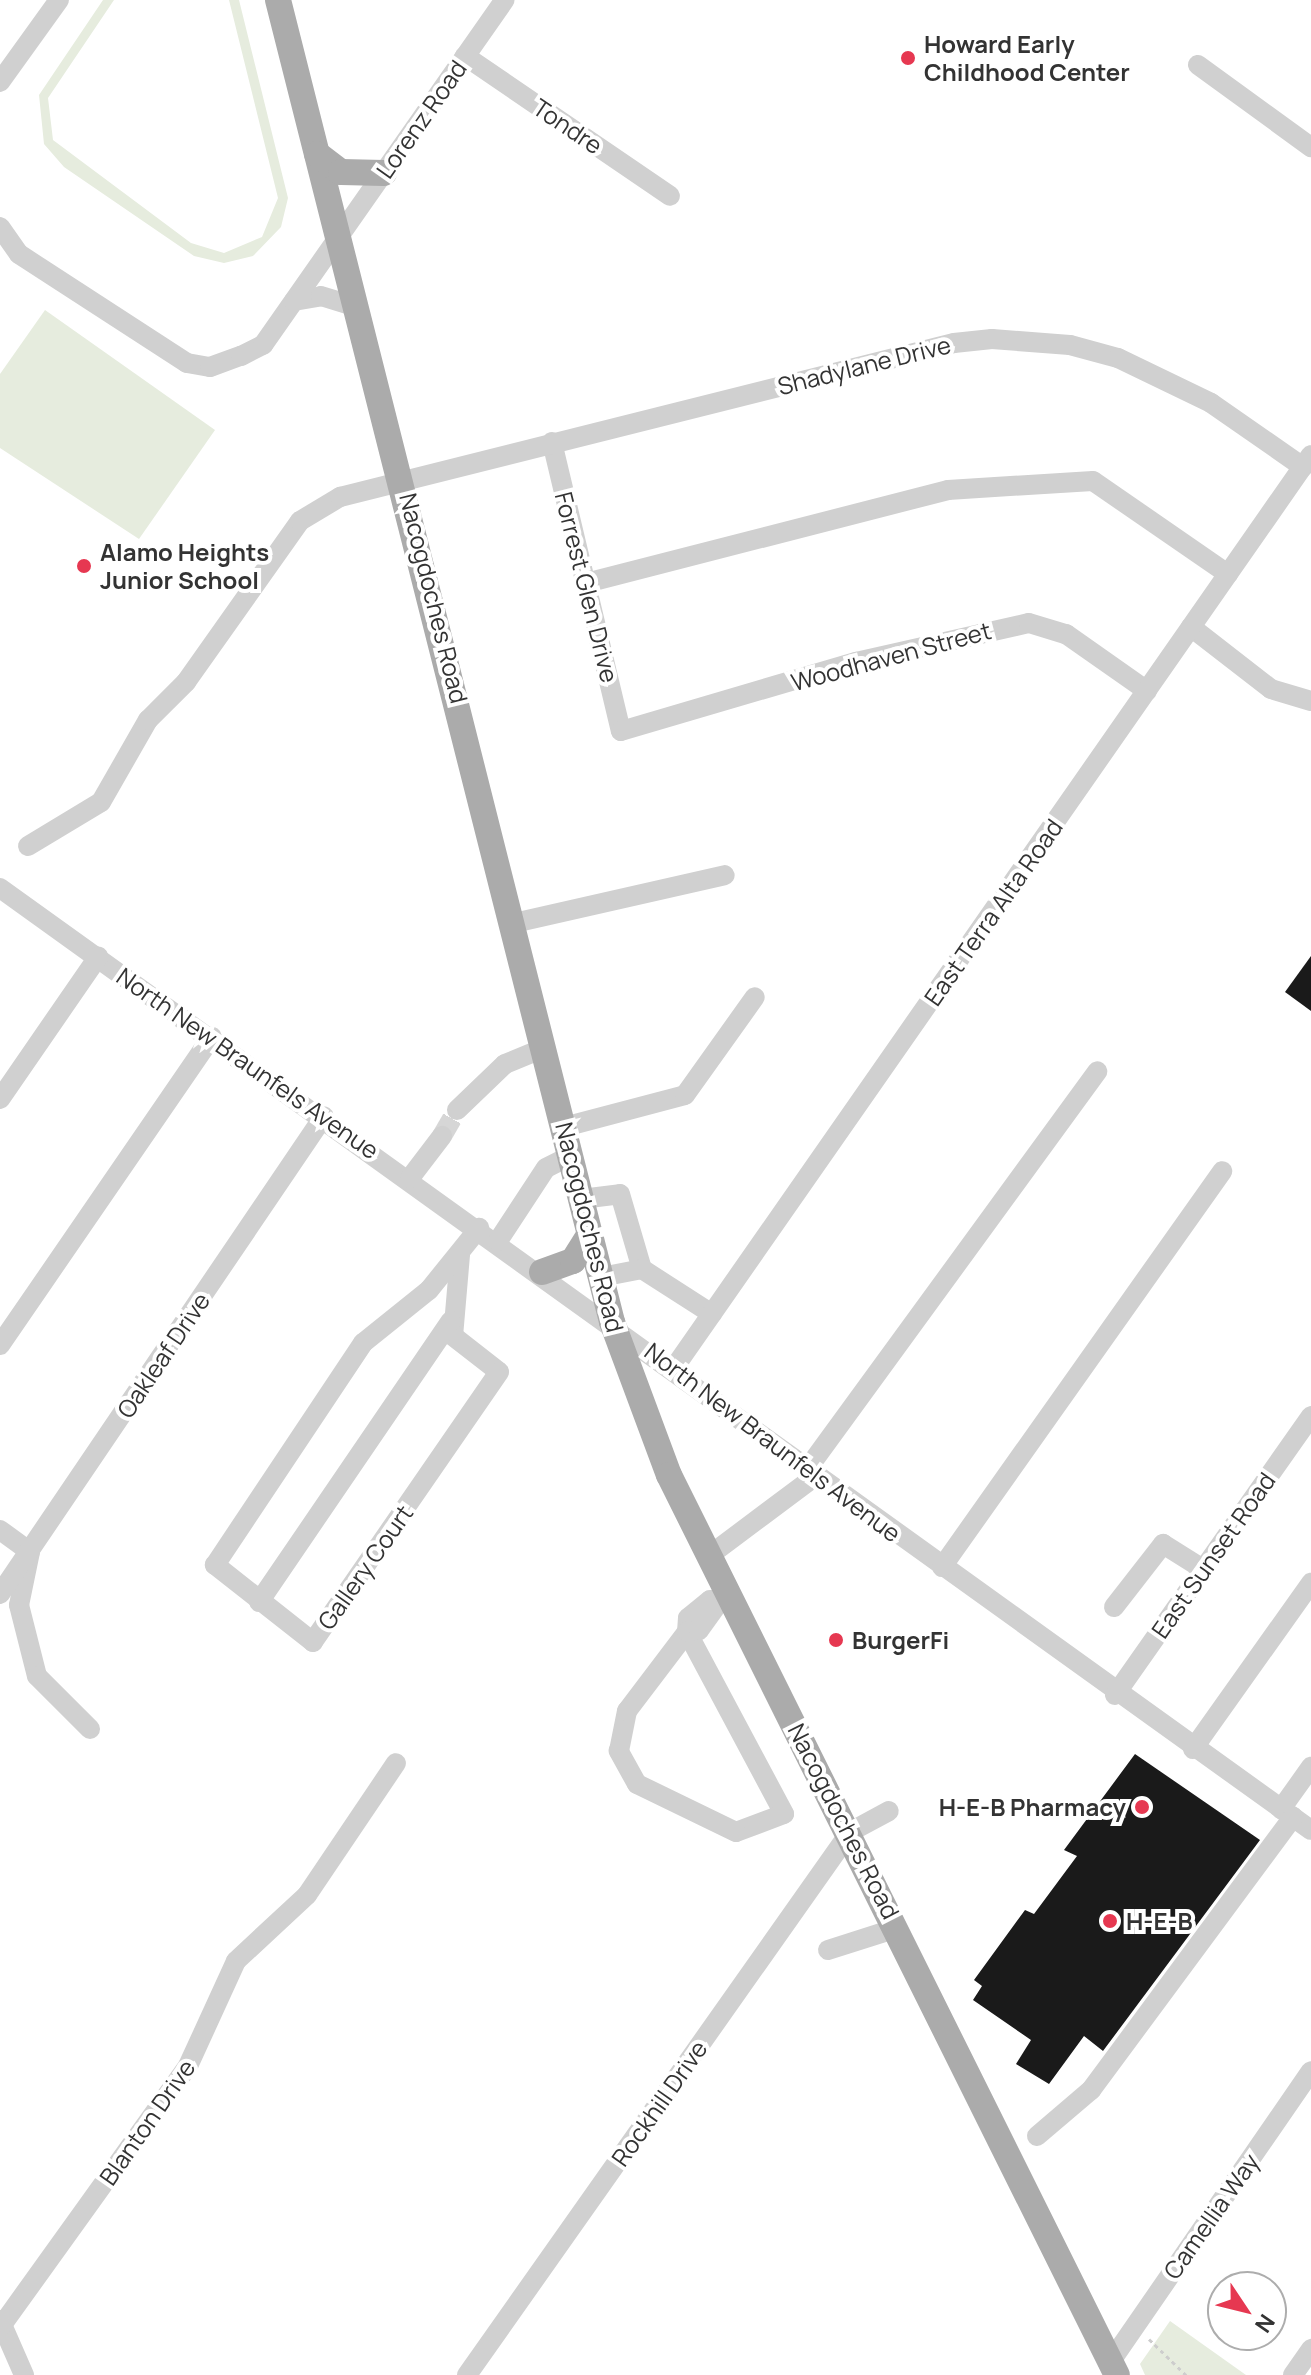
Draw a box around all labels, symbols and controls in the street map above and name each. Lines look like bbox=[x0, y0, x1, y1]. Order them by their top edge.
place label: Howard Early Childhood Center bbox=[924, 30, 1130, 86]
marker: Howard Early Childhood Center bbox=[899, 49, 917, 67]
street label: Lorenz Road bbox=[370, 55, 472, 183]
street label: Tondre bbox=[528, 92, 608, 160]
street label: Shadylane Drive bbox=[774, 330, 954, 400]
street label: Forrest Glen Drive bbox=[549, 489, 625, 685]
street label: Nacogdoches Road bbox=[394, 490, 474, 706]
place label: Alamo Heights Junior School bbox=[100, 538, 269, 594]
marker: Alamo Heights Junior School bbox=[75, 557, 93, 575]
street label: Woodhaven Street bbox=[788, 615, 994, 697]
street label: East Terra Alta Road bbox=[918, 813, 1068, 1011]
street label: North New Braunfels Avenue bbox=[112, 961, 384, 1165]
street label: Nacogdoches Road bbox=[550, 1119, 630, 1335]
street label: Oakleaf Drive bbox=[111, 1287, 215, 1423]
street label: North New Braunfels Avenue bbox=[639, 1336, 907, 1548]
street label: East Sunset Road bbox=[1145, 1467, 1281, 1643]
street label: Gallery Court bbox=[312, 1499, 418, 1635]
place label: BurgerFi bbox=[852, 1626, 949, 1654]
marker: BurgerFi bbox=[827, 1631, 845, 1649]
street label: Nacogdoches Road bbox=[782, 1719, 906, 1923]
place label: H-E-B Pharmacy bbox=[939, 1793, 1126, 1821]
marker: H-E-B Pharmacy bbox=[1133, 1798, 1151, 1816]
place label: H-E-B bbox=[1126, 1907, 1193, 1935]
marker: H-E-B bbox=[1101, 1912, 1119, 1930]
street label: Rockhill Drive bbox=[605, 2035, 713, 2171]
street label: Blanton Drive bbox=[93, 2054, 201, 2190]
street label: Camellia Way bbox=[1157, 2148, 1265, 2284]
north arrow bbox=[1207, 2271, 1287, 2351]
text: N bbox=[1248, 2309, 1282, 2339]

